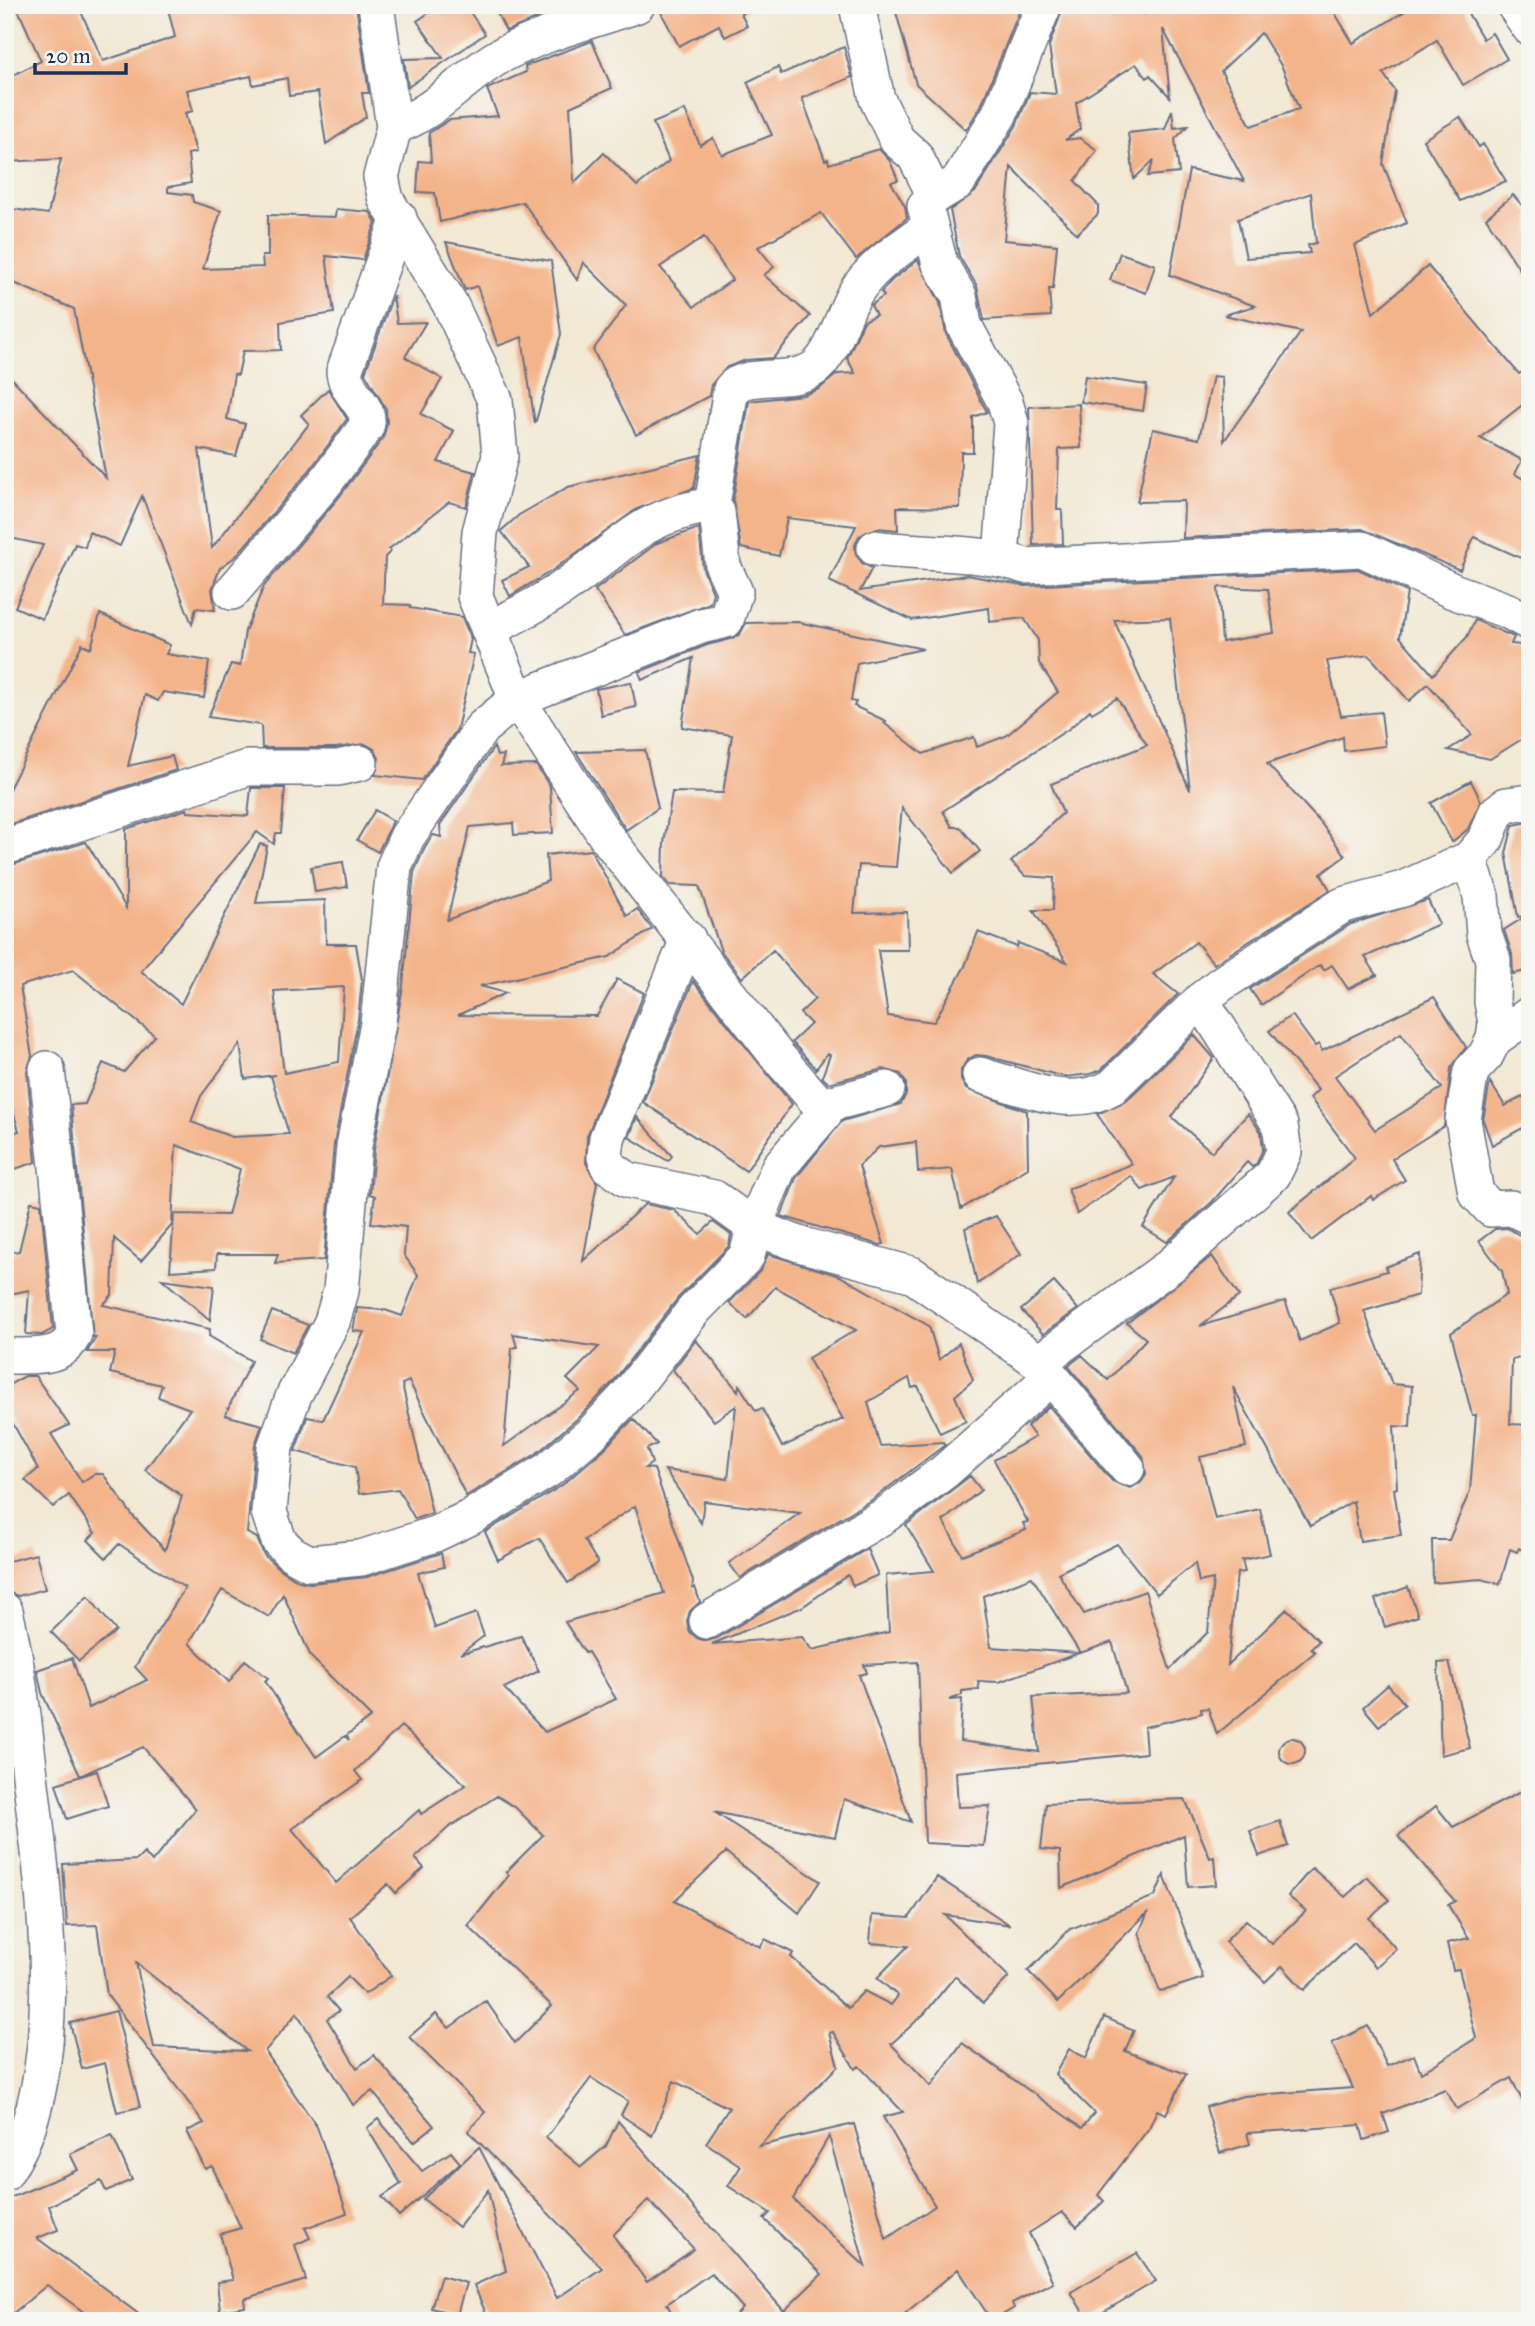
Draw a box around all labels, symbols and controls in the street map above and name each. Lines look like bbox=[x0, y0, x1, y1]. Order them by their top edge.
scale bar bbox=[35, 32, 126, 76]
text: 20 m bbox=[46, 43, 91, 69]

